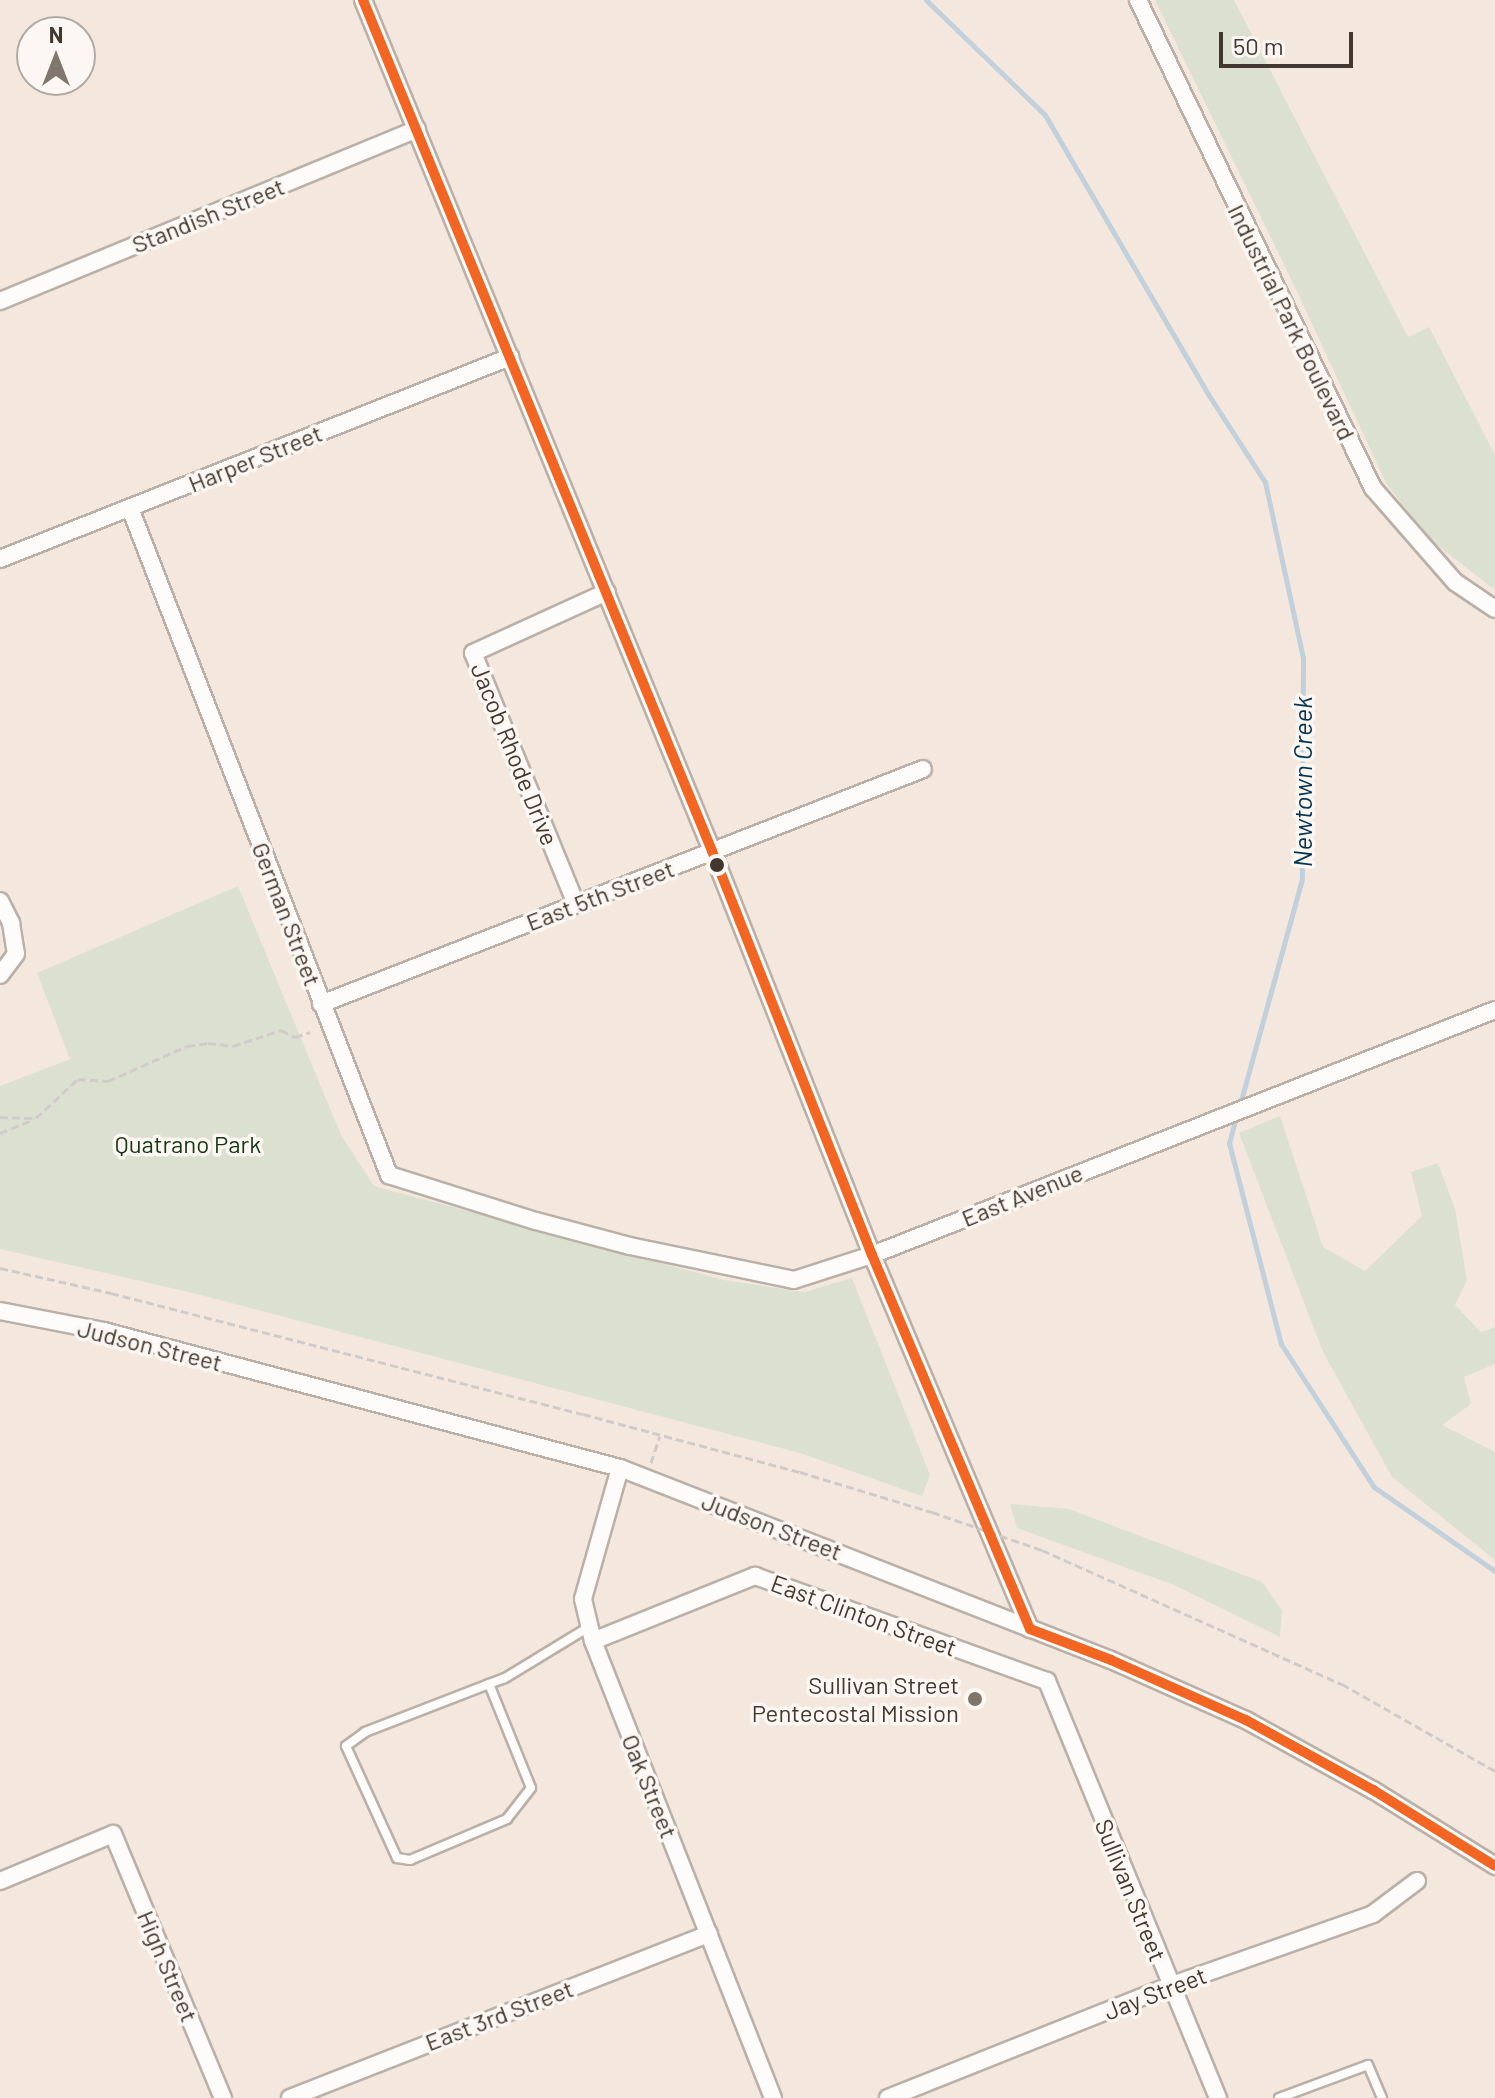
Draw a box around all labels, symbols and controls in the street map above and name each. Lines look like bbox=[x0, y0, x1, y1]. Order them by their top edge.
north arrow bbox=[16, 16, 96, 96]
scale bar bbox=[1223, 16, 1357, 66]
text: N bbox=[49, 21, 63, 47]
text: 50 m bbox=[1233, 31, 1284, 60]
street label: Standish Street bbox=[128, 171, 288, 259]
street label: Industrial Park Boulevard bbox=[1222, 199, 1362, 445]
street label: Harper Street bbox=[184, 418, 326, 498]
street label: Jacob Rhode Drive bbox=[465, 659, 565, 849]
water label: Newtown Creek bbox=[1286, 696, 1318, 868]
street label: German Street bbox=[246, 838, 328, 990]
street label: East 5th Street bbox=[522, 854, 678, 936]
unlabelled marker bbox=[709, 857, 725, 873]
park label: Quatrano Park bbox=[115, 1130, 261, 1158]
street label: East Avenue bbox=[957, 1158, 1087, 1232]
street label: Judson Street bbox=[75, 1313, 225, 1377]
street label: Judson Street bbox=[698, 1486, 846, 1566]
street label: East Clinton Street bbox=[767, 1568, 961, 1662]
place label: Sullivan Street Pentecostal Mission bbox=[752, 1671, 959, 1727]
marker: Sullivan Street Pentecostal Mission bbox=[966, 1690, 984, 1708]
street label: Oak Street bbox=[616, 1730, 684, 1842]
street label: Sullivan Street bbox=[1089, 1815, 1173, 1965]
street label: High Street bbox=[132, 1906, 204, 2026]
street label: Jay Street bbox=[1100, 1960, 1210, 2026]
street label: East 3rd Street bbox=[421, 1974, 577, 2056]

